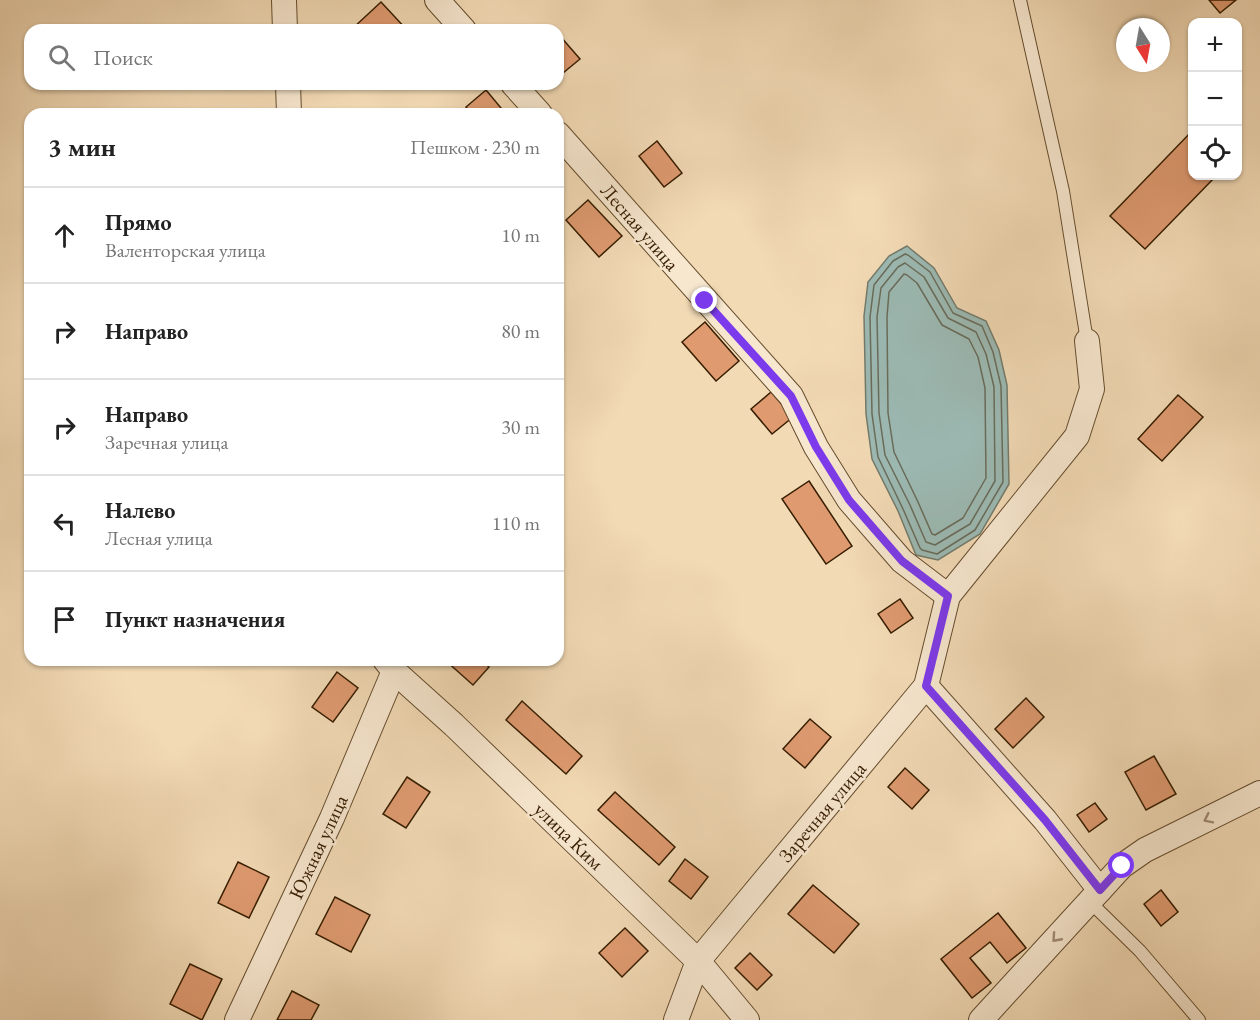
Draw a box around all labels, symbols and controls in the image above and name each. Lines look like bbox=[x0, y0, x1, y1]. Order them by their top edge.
north arrow bbox=[1116, 18, 1170, 72]
map controls bbox=[1188, 18, 1242, 180]
button: + bbox=[1188, 18, 1242, 72]
search box bbox=[24, 24, 564, 90]
icon: search bbox=[45, 41, 78, 74]
text: Поиск bbox=[93, 43, 153, 72]
button: − bbox=[1188, 72, 1242, 126]
button: locate bbox=[1188, 126, 1242, 180]
text: 3 мин bbox=[48, 130, 116, 164]
text: Пешком · 230 m bbox=[410, 134, 540, 160]
street label: Лесная улица bbox=[595, 178, 685, 276]
text: Прямо bbox=[105, 208, 172, 237]
icon: ahead bbox=[48, 219, 81, 252]
text: 10 m bbox=[501, 222, 540, 248]
text: Валенторская улица bbox=[105, 237, 266, 263]
route end bbox=[691, 287, 717, 313]
icon: right bbox=[48, 315, 81, 348]
text: Направо bbox=[105, 317, 188, 346]
text: 80 m bbox=[501, 318, 540, 344]
text: Направо bbox=[105, 400, 188, 429]
icon: right bbox=[48, 411, 81, 444]
text: 30 m bbox=[501, 414, 540, 440]
text: Заречная улица bbox=[105, 429, 228, 455]
text: Налево bbox=[105, 496, 175, 525]
icon: left bbox=[48, 507, 81, 540]
text: 110 m bbox=[492, 510, 540, 536]
text: Лесная улица bbox=[105, 525, 213, 551]
icon: arrive bbox=[48, 603, 81, 636]
text: Пункт назначения bbox=[105, 605, 285, 634]
street label: Заречная улица bbox=[772, 756, 872, 868]
street label: Южная улица bbox=[282, 790, 354, 904]
street label: улица Ким bbox=[529, 796, 610, 876]
one-way arrow bbox=[1203, 812, 1214, 823]
route start bbox=[1108, 852, 1134, 878]
one-way arrow bbox=[1052, 931, 1063, 941]

